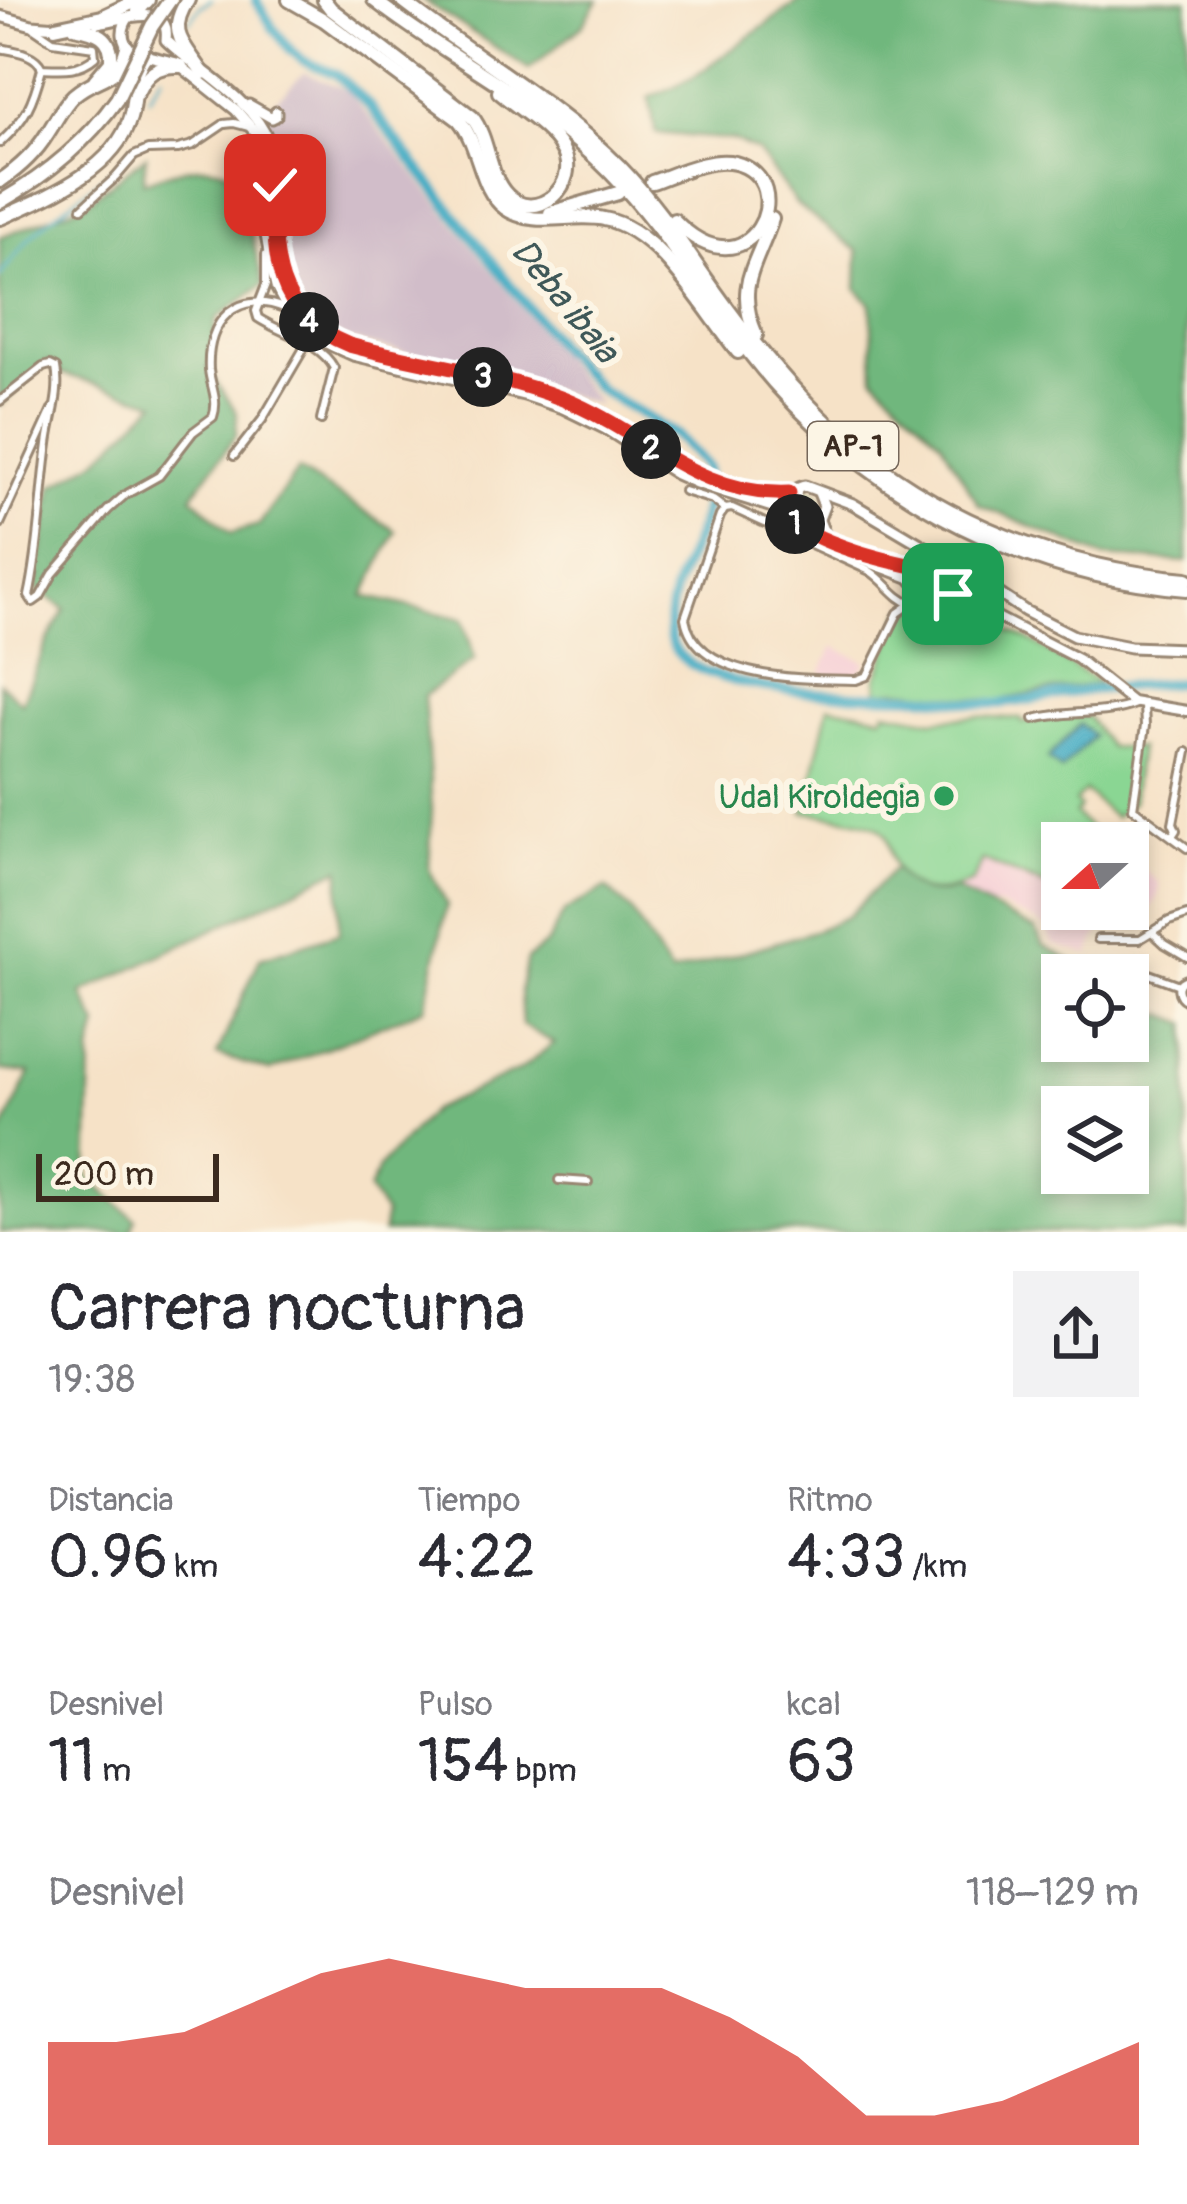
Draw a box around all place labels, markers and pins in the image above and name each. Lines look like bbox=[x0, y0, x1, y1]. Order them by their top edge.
pin bbox=[224, 134, 326, 236]
pin: 4 bbox=[279, 292, 339, 352]
pin: 3 bbox=[453, 347, 513, 407]
pin: 2 bbox=[621, 419, 681, 479]
pin: 1 bbox=[765, 494, 825, 554]
pin bbox=[902, 543, 1004, 645]
place label: Udal Kiroldegia bbox=[719, 777, 920, 818]
marker: Udal Kiroldegia bbox=[931, 783, 957, 809]

